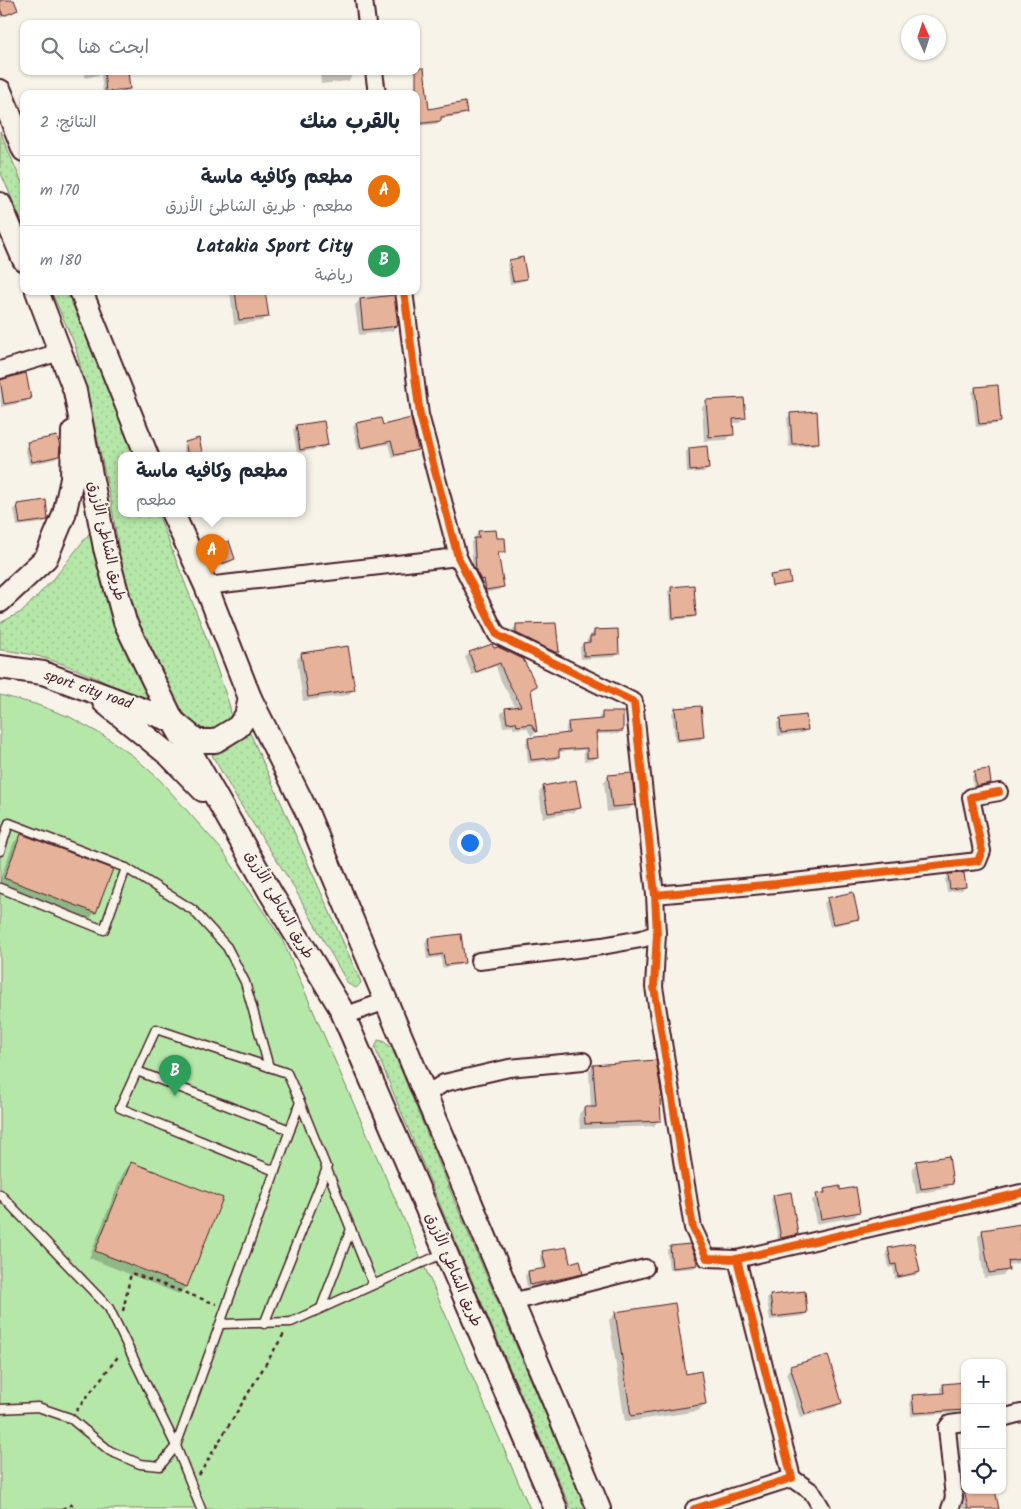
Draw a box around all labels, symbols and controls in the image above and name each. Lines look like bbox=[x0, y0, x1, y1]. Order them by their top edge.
north arrow bbox=[901, 15, 946, 60]
search box bbox=[20, 20, 420, 75]
text: ابحث هنا bbox=[78, 33, 149, 63]
icon: search bbox=[38, 34, 66, 62]
text: بالقرب منك bbox=[300, 106, 400, 139]
text: النتائج: 2 bbox=[40, 110, 97, 135]
text: مطعم وكافيه ماسة bbox=[201, 163, 353, 193]
text: 170 m bbox=[40, 178, 80, 203]
text: A bbox=[379, 178, 389, 203]
text: مطعم · طريق الشاطئ الأزرق bbox=[165, 194, 353, 219]
text: Latakia Sport City bbox=[196, 232, 353, 262]
text: 180 m bbox=[40, 248, 82, 273]
text: B bbox=[379, 248, 389, 273]
text: رياضة bbox=[315, 263, 353, 288]
popup bbox=[118, 452, 306, 517]
text: مطعم وكافيه ماسة bbox=[136, 457, 288, 487]
street label: طريق الشاطئ الأزرق bbox=[81, 479, 131, 603]
text: مطعم bbox=[136, 488, 176, 513]
pin: A bbox=[196, 534, 228, 575]
street label: sport city road bbox=[40, 664, 136, 717]
your location bbox=[457, 830, 483, 856]
street label: طريق الشاطئ الأزرق bbox=[238, 846, 320, 964]
pin: B bbox=[159, 1055, 191, 1096]
street label: طريق الشاطئ الأزرق bbox=[418, 1209, 488, 1331]
map controls bbox=[961, 1359, 1006, 1494]
button: + bbox=[961, 1359, 1006, 1404]
button: − bbox=[961, 1404, 1006, 1449]
button: locate bbox=[961, 1449, 1006, 1494]

